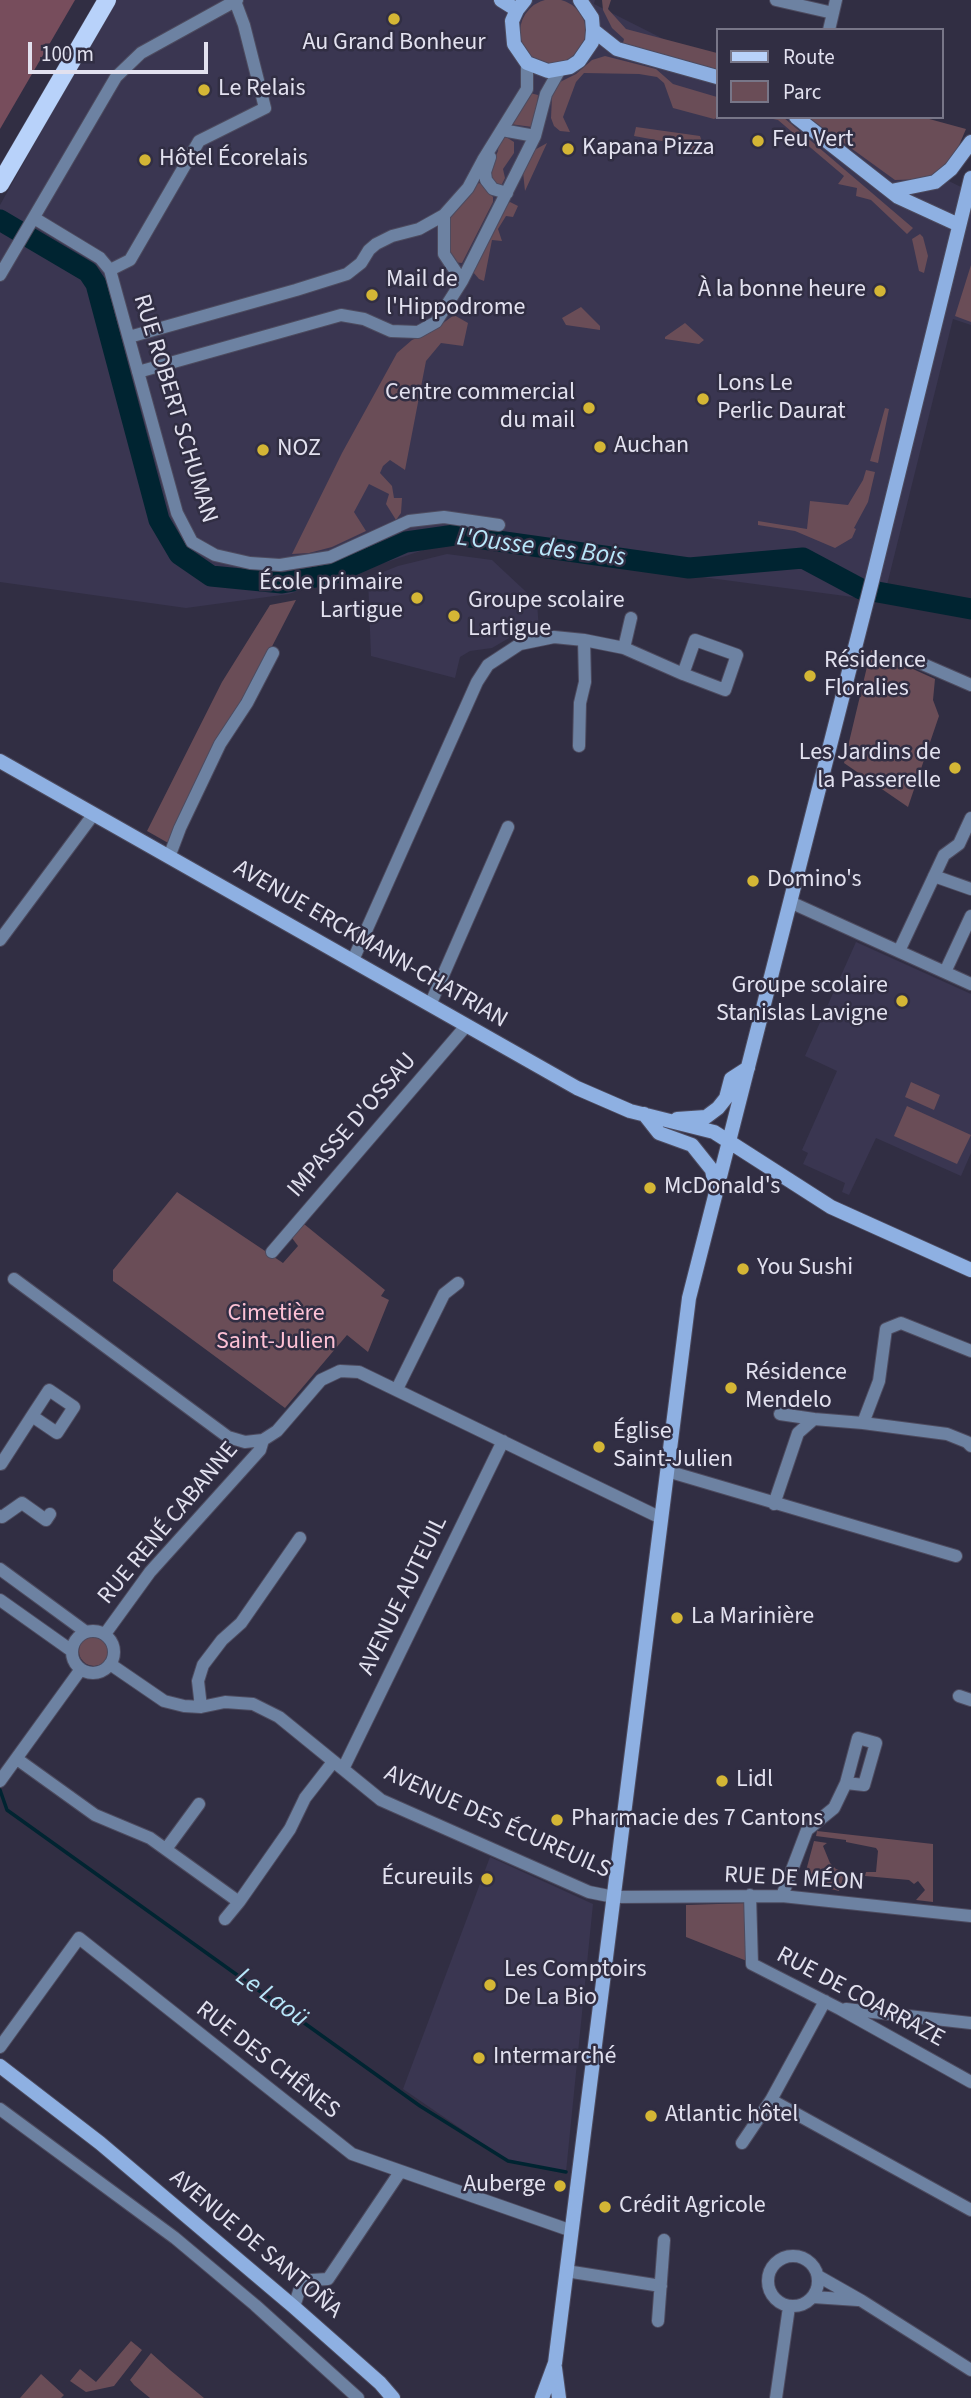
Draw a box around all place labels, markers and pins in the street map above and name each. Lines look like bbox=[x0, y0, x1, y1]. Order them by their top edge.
marker: Au Grand Bonheur bbox=[386, 11, 402, 27]
place label: Au Grand Bonheur bbox=[302, 30, 486, 58]
place label: Le Relais bbox=[218, 76, 306, 104]
marker: Le Relais bbox=[196, 82, 212, 98]
place label: Feu Vert bbox=[772, 127, 854, 155]
marker: Feu Vert bbox=[750, 133, 766, 149]
place label: Kapana Pizza bbox=[582, 135, 715, 163]
marker: Kapana Pizza bbox=[560, 141, 576, 157]
place label: Hôtel Écorelais bbox=[159, 146, 308, 174]
marker: Hôtel Écorelais bbox=[137, 152, 153, 168]
place label: Mail de l'Hippodrome bbox=[386, 267, 526, 323]
place label: À la bonne heure bbox=[698, 277, 866, 305]
marker: À la bonne heure bbox=[872, 283, 888, 299]
marker: Mail de l'Hippodrome bbox=[364, 287, 380, 303]
place label: Lons Le Perlic Daurat bbox=[717, 371, 846, 427]
place label: Centre commercial du mail bbox=[385, 380, 575, 436]
marker: Lons Le Perlic Daurat bbox=[695, 391, 711, 407]
marker: Centre commercial du mail bbox=[581, 400, 597, 416]
place label: Auchan bbox=[614, 433, 689, 461]
place label: NOZ bbox=[277, 436, 321, 464]
marker: Auchan bbox=[592, 439, 608, 455]
marker: NOZ bbox=[255, 442, 271, 458]
place label: École primaire Lartigue bbox=[259, 570, 403, 626]
place label: Groupe scolaire Lartigue bbox=[468, 588, 625, 644]
marker: École primaire Lartigue bbox=[409, 590, 425, 606]
marker: Groupe scolaire Lartigue bbox=[446, 608, 462, 624]
place label: Résidence Floralies bbox=[824, 648, 926, 704]
marker: Résidence Floralies bbox=[802, 668, 818, 684]
place label: Les Jardins de la Passerelle bbox=[799, 740, 941, 796]
marker: Les Jardins de la Passerelle bbox=[947, 760, 963, 776]
place label: Domino's bbox=[767, 867, 862, 895]
marker: Domino's bbox=[745, 873, 761, 889]
place label: Groupe scolaire Stanislas Lavigne bbox=[716, 973, 888, 1029]
marker: Groupe scolaire Stanislas Lavigne bbox=[894, 993, 910, 1009]
place label: McDonald's bbox=[664, 1174, 780, 1202]
marker: McDonald's bbox=[642, 1180, 658, 1196]
place label: You Sushi bbox=[757, 1255, 853, 1283]
marker: You Sushi bbox=[735, 1261, 751, 1277]
place label: Résidence Mendelo bbox=[745, 1360, 847, 1416]
marker: Résidence Mendelo bbox=[723, 1380, 739, 1396]
place label: Église Saint-Julien bbox=[613, 1419, 733, 1475]
marker: Église Saint-Julien bbox=[591, 1439, 607, 1455]
place label: La Marinière bbox=[691, 1604, 814, 1632]
marker: La Marinière bbox=[669, 1610, 685, 1626]
place label: Lidl bbox=[736, 1767, 773, 1795]
marker: Lidl bbox=[714, 1773, 730, 1789]
place label: Pharmacie des 7 Cantons bbox=[571, 1806, 823, 1834]
marker: Pharmacie des 7 Cantons bbox=[549, 1812, 565, 1828]
place label: Écureuils bbox=[381, 1865, 473, 1893]
marker: Écureuils bbox=[479, 1871, 495, 1887]
place label: Les Comptoirs De La Bio bbox=[504, 1957, 647, 2013]
marker: Les Comptoirs De La Bio bbox=[482, 1977, 498, 1993]
place label: Intermarché bbox=[493, 2044, 616, 2072]
marker: Intermarché bbox=[471, 2050, 487, 2066]
place label: Atlantic hôtel bbox=[665, 2102, 798, 2130]
marker: Atlantic hôtel bbox=[643, 2108, 659, 2124]
place label: Auberge bbox=[463, 2172, 546, 2200]
marker: Auberge bbox=[552, 2178, 568, 2194]
place label: Crédit Agricole bbox=[619, 2193, 766, 2221]
marker: Crédit Agricole bbox=[597, 2199, 613, 2215]

